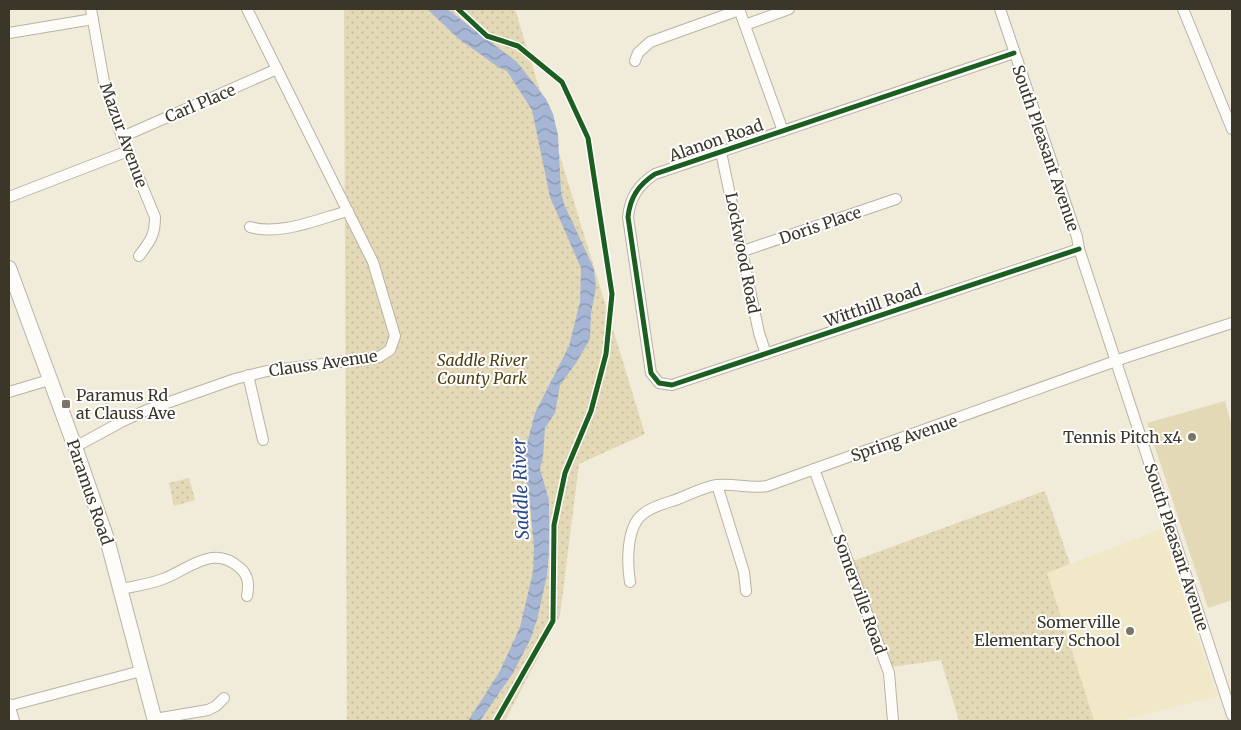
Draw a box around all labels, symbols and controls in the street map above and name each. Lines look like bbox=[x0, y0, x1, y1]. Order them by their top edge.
street label: South Pleasant Avenue bbox=[1008, 62, 1084, 234]
street label: Carl Place bbox=[162, 79, 238, 127]
street label: Mazur Avenue bbox=[96, 80, 152, 190]
street label: Alanon Road bbox=[665, 114, 766, 166]
street label: Lockwood Road bbox=[721, 191, 765, 316]
street label: Doris Place bbox=[776, 202, 864, 248]
street label: Witthill Road bbox=[821, 279, 925, 331]
street label: Clauss Avenue bbox=[267, 345, 379, 381]
park label: Saddle River County Park bbox=[437, 350, 528, 388]
place label: Paramus Rd at Clauss Ave bbox=[76, 385, 175, 423]
marker: Paramus Rd at Clauss Ave bbox=[60, 398, 72, 410]
street label: Spring Avenue bbox=[848, 410, 960, 466]
place label: Tennis Pitch x4 bbox=[1063, 427, 1182, 447]
marker: Tennis Pitch x4 bbox=[1186, 431, 1198, 443]
street label: Paramus Road bbox=[63, 437, 118, 548]
water label: Saddle River bbox=[507, 437, 534, 540]
street label: South Pleasant Avenue bbox=[1141, 461, 1213, 633]
street label: Somerville Road bbox=[829, 531, 891, 657]
place label: Somerville Elementary School bbox=[974, 612, 1120, 650]
marker: Somerville Elementary School bbox=[1124, 625, 1136, 637]

